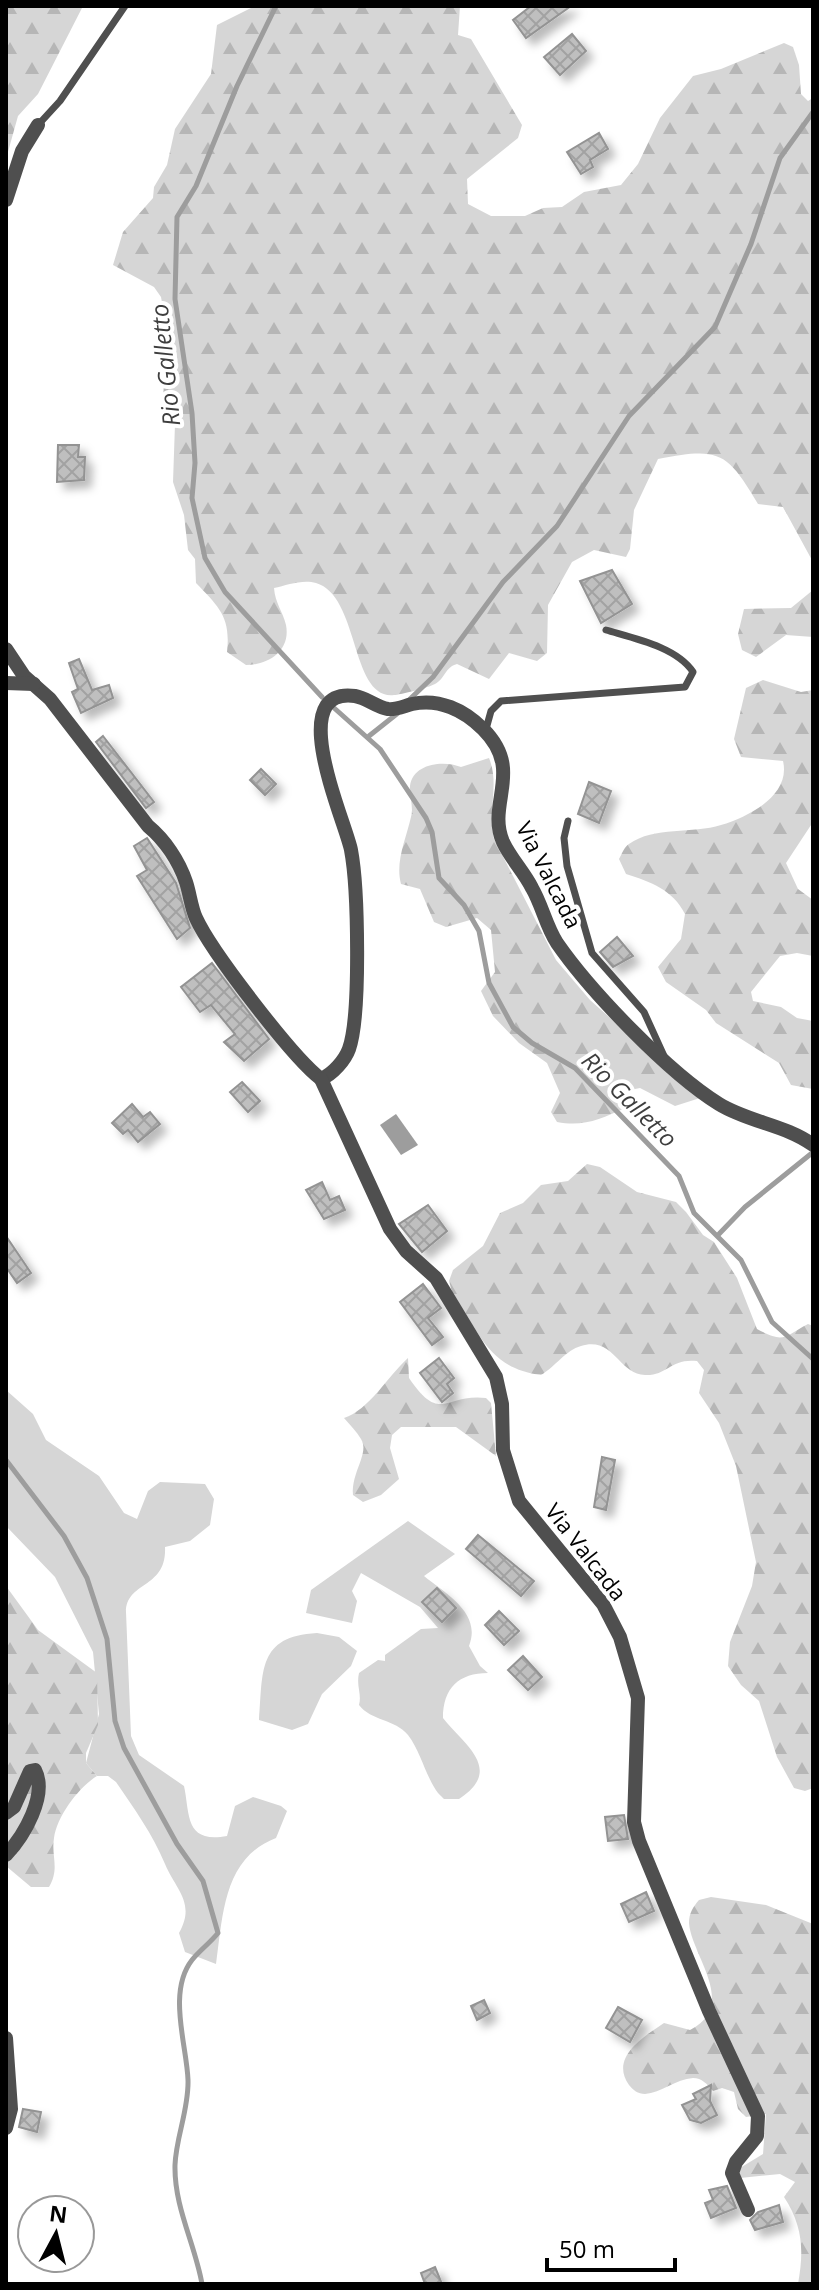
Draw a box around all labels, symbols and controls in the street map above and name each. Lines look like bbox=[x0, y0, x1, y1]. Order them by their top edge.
water label: Rio Galletto bbox=[142, 302, 187, 428]
street label: Via Valcada bbox=[510, 816, 590, 933]
water label: Rio Galletto bbox=[575, 1044, 685, 1154]
street label: Via Valcada bbox=[539, 1496, 634, 1606]
north arrow bbox=[16, 2194, 96, 2274]
text: N bbox=[48, 2197, 69, 2229]
scale bar bbox=[547, 2222, 675, 2272]
text: 50 m bbox=[559, 2232, 615, 2265]

